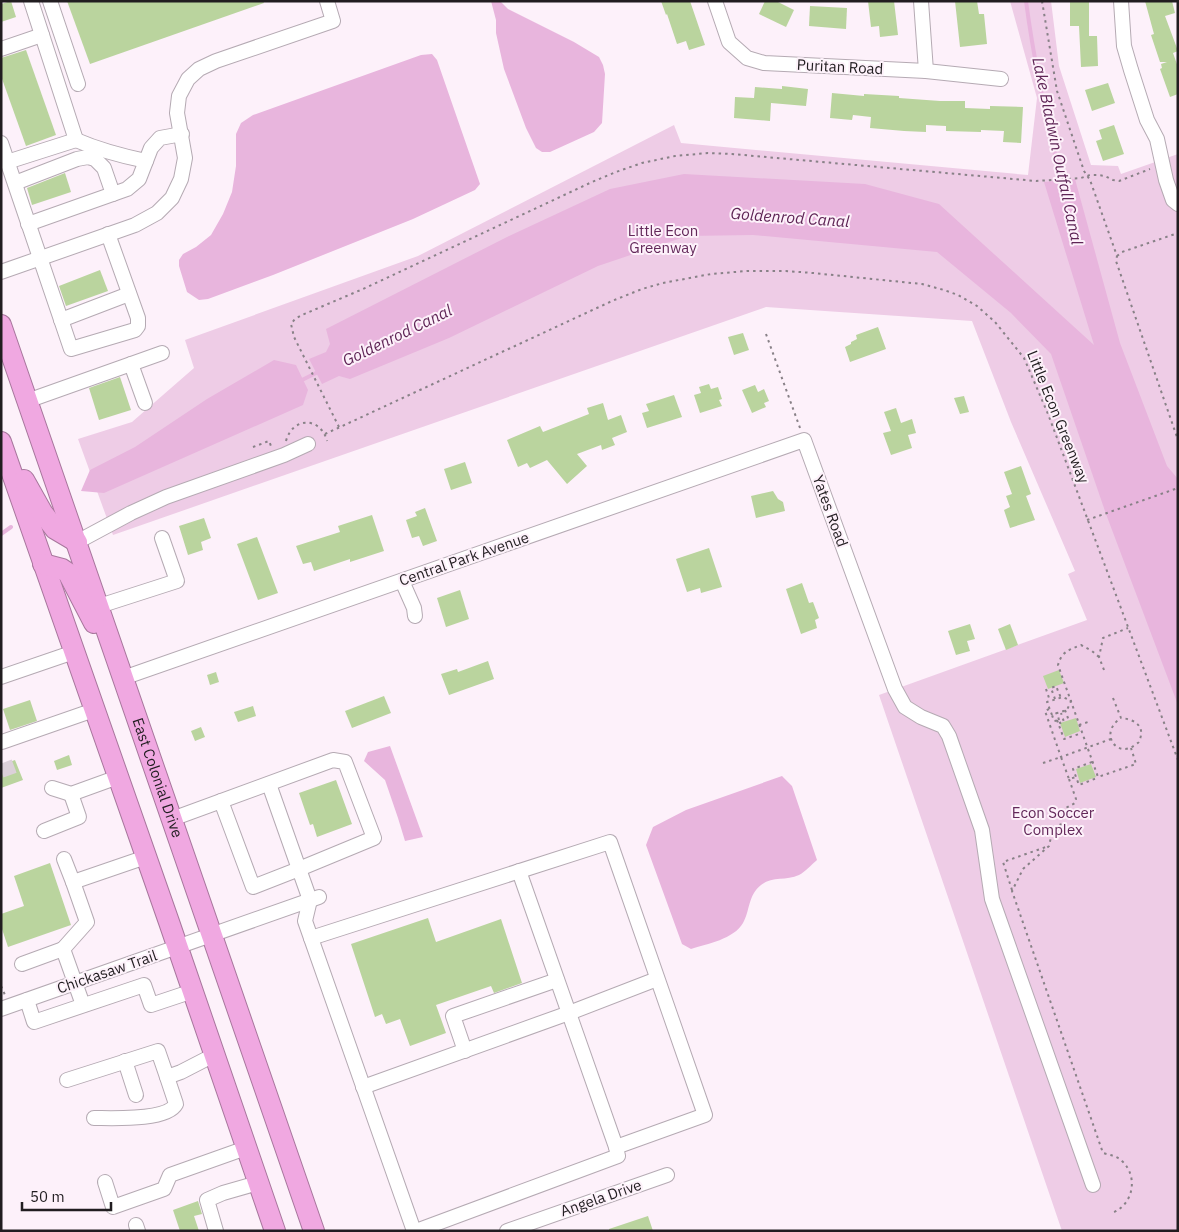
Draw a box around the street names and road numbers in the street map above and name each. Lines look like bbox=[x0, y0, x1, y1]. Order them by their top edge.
street label: Puritan Road bbox=[796, 55, 884, 78]
street label: Little Econ Greenway bbox=[1023, 348, 1094, 486]
street label: Yates Road bbox=[809, 472, 852, 549]
street label: Central Park Avenue bbox=[396, 527, 531, 590]
street label: East Colonial Drive bbox=[128, 715, 187, 840]
street label: Chickasaw Trail bbox=[54, 946, 159, 998]
street label: Angela Drive bbox=[558, 1175, 644, 1220]

